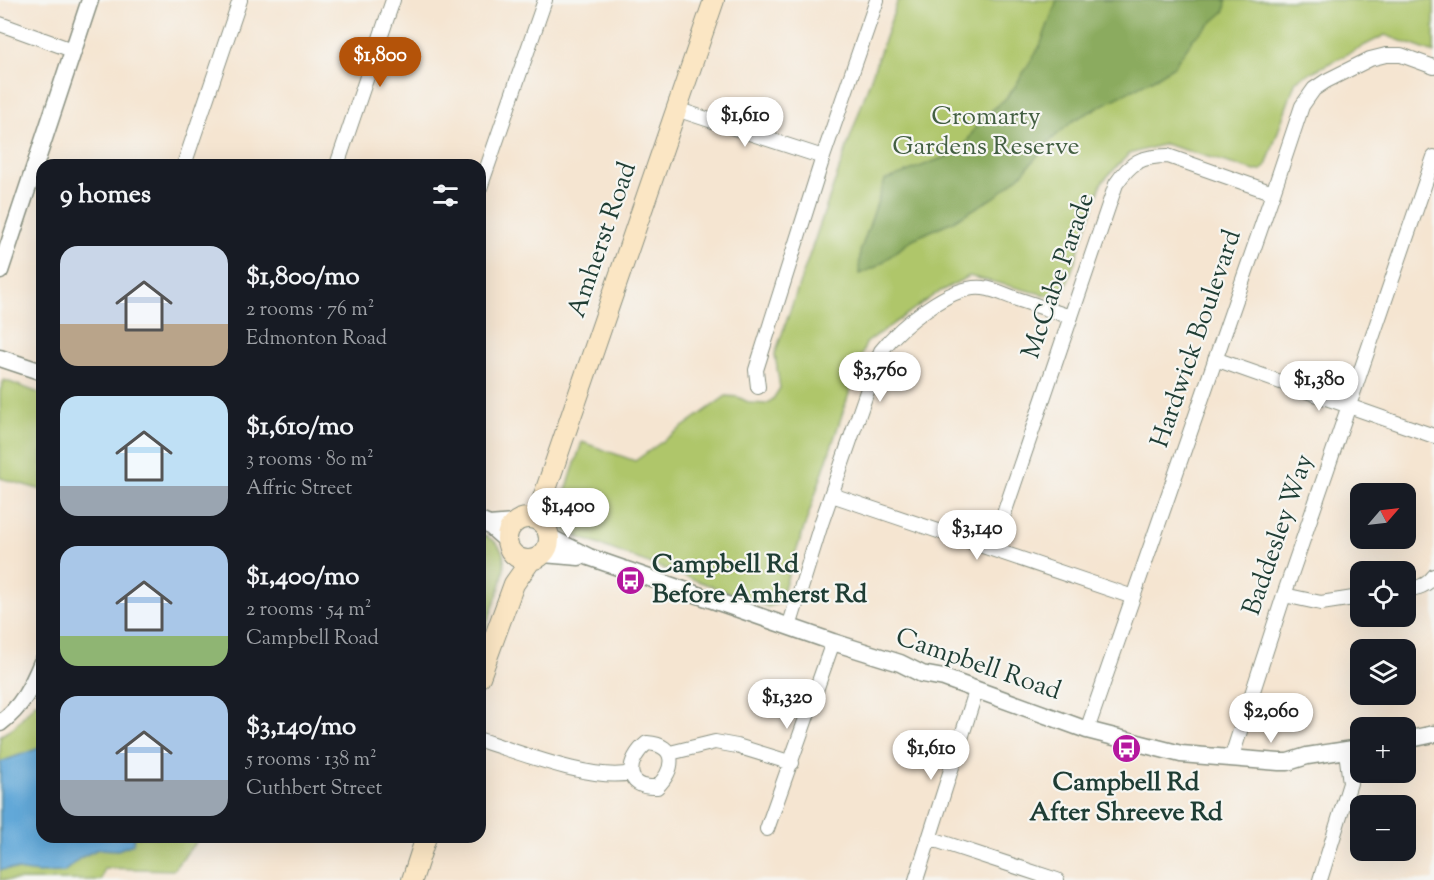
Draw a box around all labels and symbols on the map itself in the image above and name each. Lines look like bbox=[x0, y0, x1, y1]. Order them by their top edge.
pin: $1,800 bbox=[331, 37, 429, 88]
pin: $1,610 bbox=[696, 97, 794, 148]
park label: Cromarty Gardens Reserve bbox=[892, 99, 1080, 166]
street label: Amherst Road bbox=[559, 157, 647, 323]
street label: McCabe Parade bbox=[1013, 188, 1105, 364]
street label: Hardwick Boulevard bbox=[1142, 225, 1252, 453]
pin: $3,760 bbox=[831, 352, 929, 403]
pin: $1,380 bbox=[1270, 361, 1368, 412]
street label: Baddesley Way bbox=[1234, 449, 1324, 621]
north arrow bbox=[1350, 483, 1416, 549]
pin: $1,400 bbox=[519, 488, 617, 539]
pin: $3,140 bbox=[928, 510, 1026, 561]
place label: Campbell Rd Before Amherst Rd bbox=[652, 547, 868, 614]
bus stop icon: Campbell Rd Before Amherst Rd bbox=[615, 564, 647, 596]
street label: Campbell Road bbox=[890, 619, 1066, 711]
pin: $1,320 bbox=[738, 679, 836, 730]
pin: $2,060 bbox=[1222, 693, 1320, 744]
pin: $1,610 bbox=[882, 730, 980, 781]
bus stop icon: Campbell Rd After Shreeve Rd bbox=[1110, 733, 1142, 765]
place label: Campbell Rd After Shreeve Rd bbox=[1029, 765, 1223, 832]

